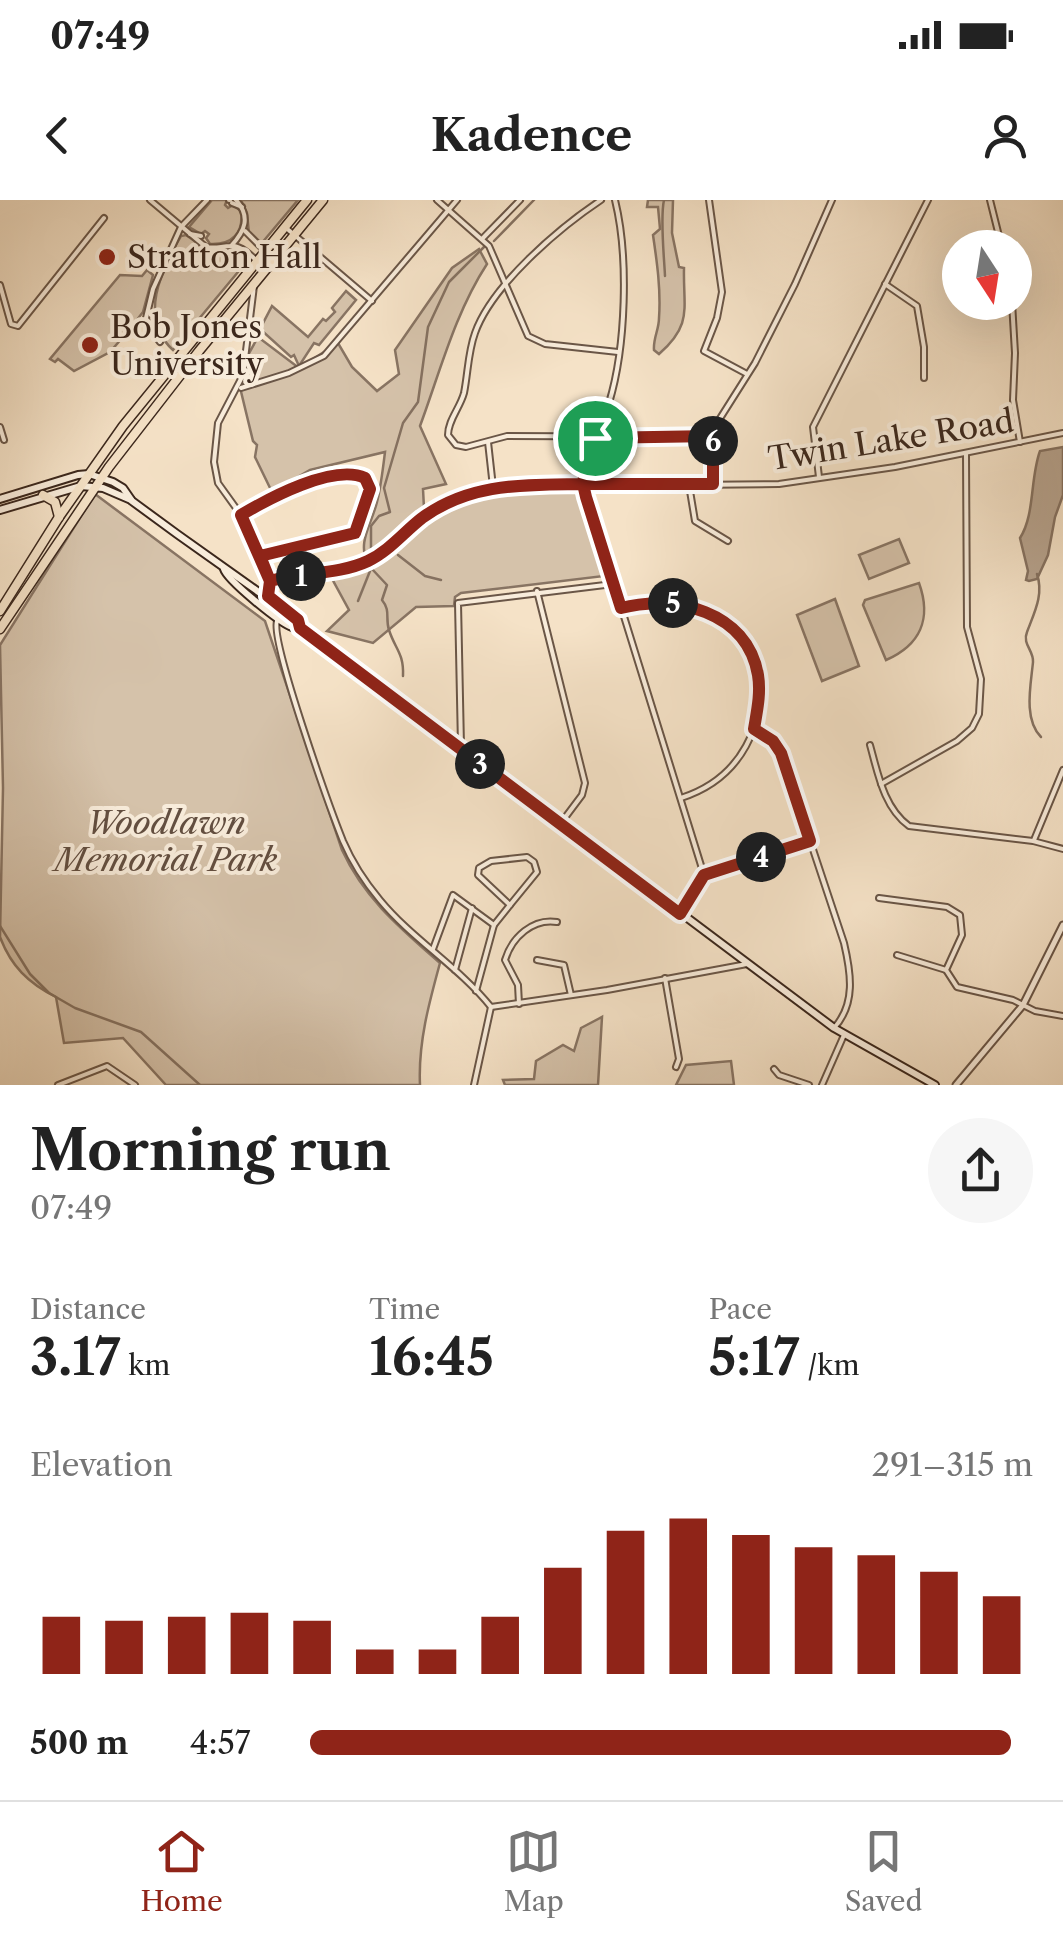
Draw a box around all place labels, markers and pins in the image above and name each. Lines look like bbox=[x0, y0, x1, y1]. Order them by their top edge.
place label: Stratton Hall bbox=[127, 237, 322, 276]
marker: Stratton Hall bbox=[96, 246, 118, 268]
place label: Bob Jones University bbox=[110, 307, 265, 383]
marker: Bob Jones University bbox=[79, 334, 101, 356]
pin bbox=[553, 396, 638, 481]
pin: 6 bbox=[688, 416, 738, 466]
pin: 1 bbox=[276, 551, 326, 601]
pin: 5 bbox=[648, 578, 698, 628]
pin: 3 bbox=[455, 739, 505, 789]
pin: 4 bbox=[736, 832, 786, 882]

